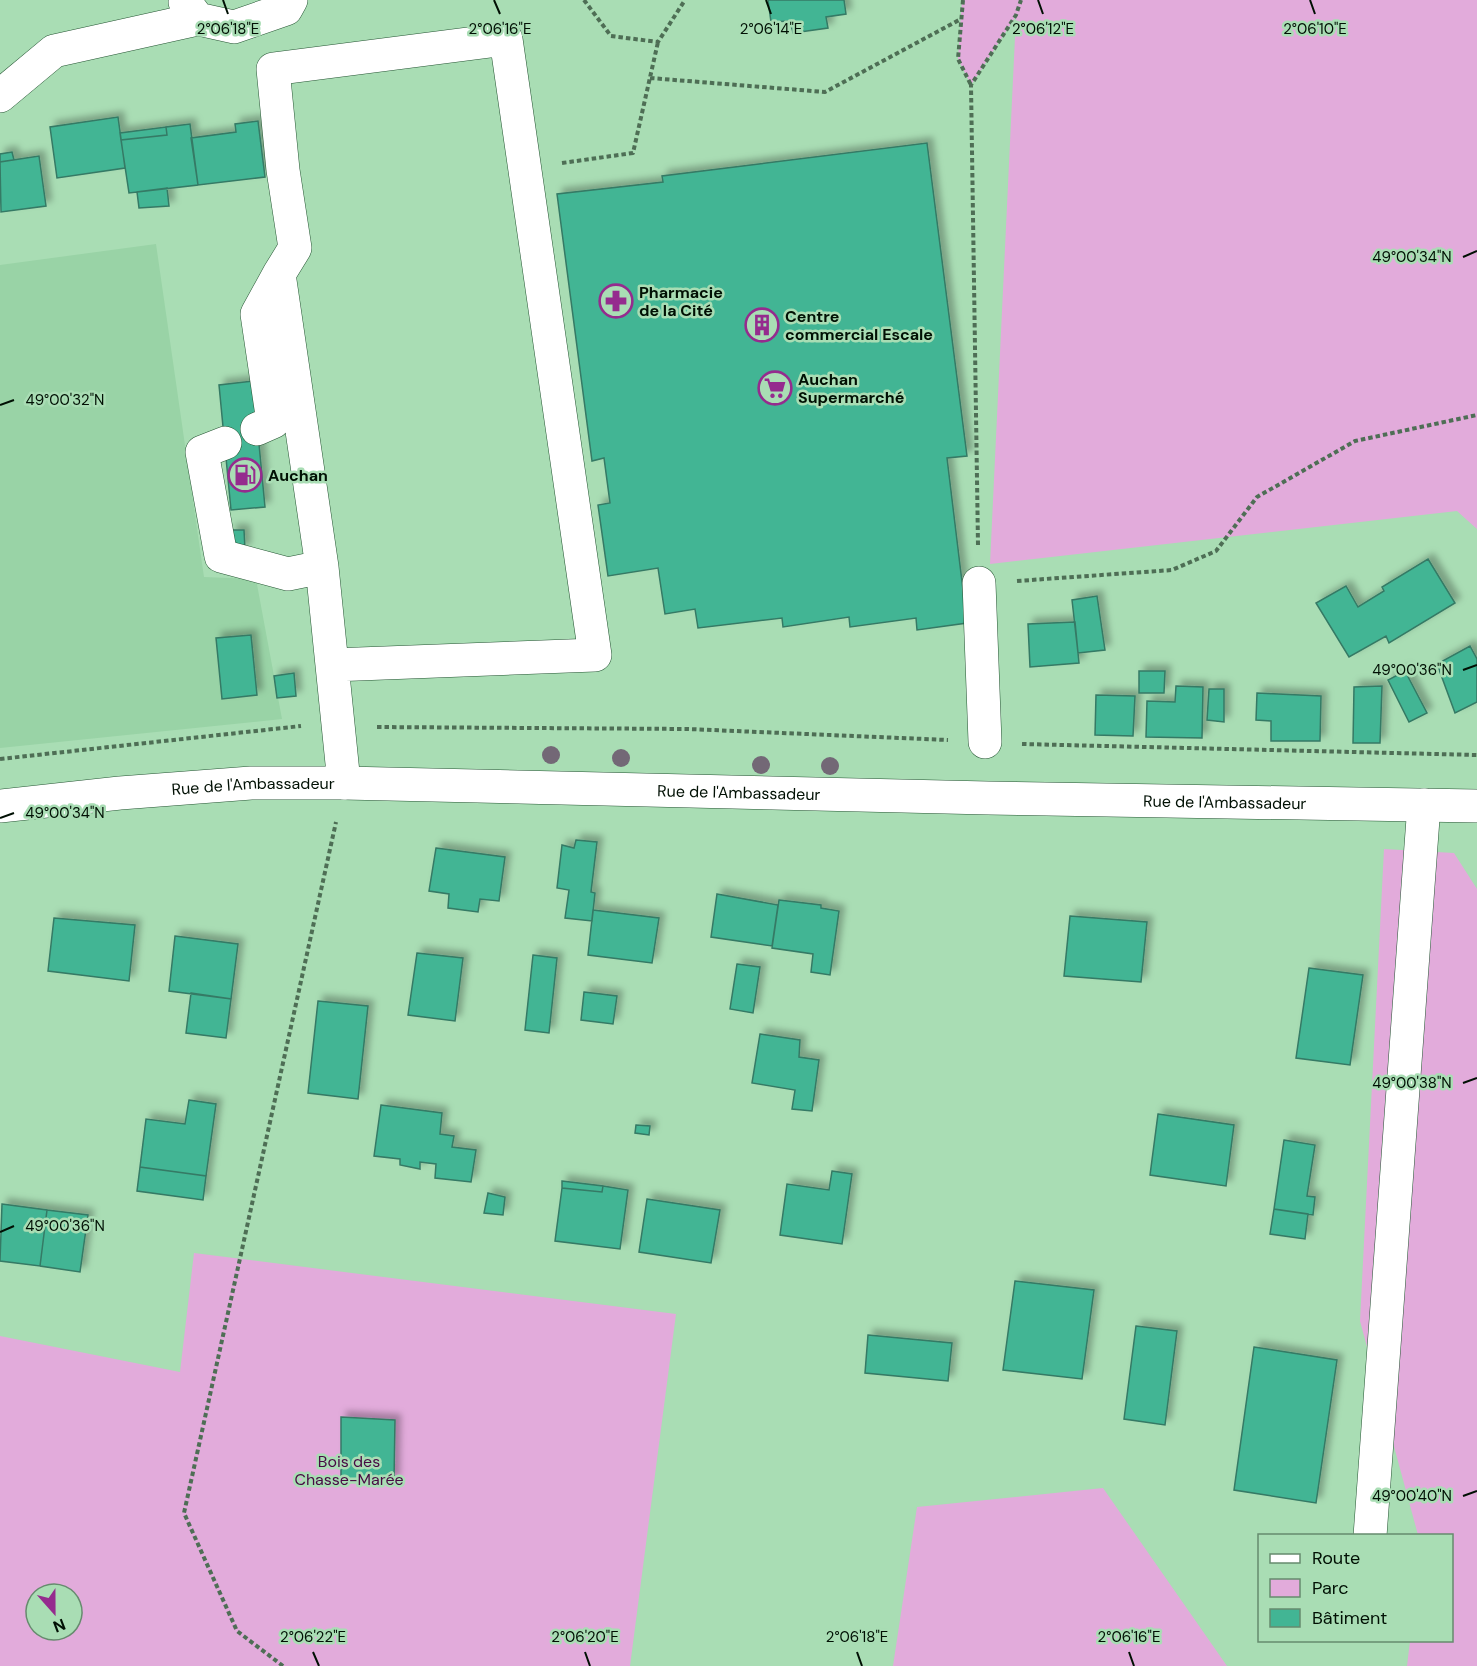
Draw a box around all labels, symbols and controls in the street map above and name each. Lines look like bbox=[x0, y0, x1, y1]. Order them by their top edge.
text: 2°06'18"E bbox=[197, 19, 259, 39]
text: 2°06'16"E bbox=[469, 19, 531, 39]
text: 2°06'14"E bbox=[740, 19, 802, 39]
text: 2°06'12"E bbox=[1012, 19, 1074, 39]
text: 2°06'10"E bbox=[1283, 19, 1347, 39]
text: 49°00'34"N bbox=[1372, 247, 1452, 267]
place label: Pharmacie de la Cité bbox=[639, 282, 723, 321]
pharmacy icon: Pharmacie de la Cité bbox=[598, 283, 634, 319]
place label: Centre commercial Escale bbox=[785, 306, 933, 345]
building icon: Centre commercial Escale bbox=[744, 307, 780, 343]
place label: Auchan Supermarché bbox=[798, 369, 904, 408]
supermarket icon: Auchan Supermarché bbox=[757, 370, 793, 406]
text: 49°00'32"N bbox=[26, 390, 104, 410]
fuel station icon: Auchan bbox=[227, 457, 263, 493]
place label: Auchan bbox=[268, 465, 328, 486]
text: 49°00'36"N bbox=[1372, 660, 1452, 680]
street label: Rue de l'Ambassadeur bbox=[171, 773, 335, 800]
street label: Rue de l'Ambassadeur bbox=[657, 780, 821, 805]
street label: Rue de l'Ambassadeur bbox=[1143, 791, 1307, 814]
text: 49°00'34"N bbox=[25, 803, 105, 823]
text: 49°00'38"N bbox=[1372, 1073, 1452, 1093]
text: 49°00'36"N bbox=[25, 1216, 105, 1236]
park label: Bois des Chasse-Marée bbox=[294, 1451, 404, 1490]
text: 49°00'40"N bbox=[1372, 1486, 1452, 1506]
legend bbox=[1258, 1534, 1453, 1642]
text: Route bbox=[1312, 1546, 1360, 1570]
text: Parc bbox=[1312, 1576, 1348, 1600]
north arrow bbox=[24, 1582, 84, 1642]
text: Bâtiment bbox=[1312, 1606, 1387, 1630]
text: N bbox=[50, 1614, 68, 1637]
text: 2°06'22"E bbox=[280, 1627, 346, 1647]
text: 2°06'20"E bbox=[551, 1627, 619, 1647]
text: 2°06'18"E bbox=[826, 1627, 888, 1647]
text: 2°06'16"E bbox=[1098, 1627, 1160, 1647]

